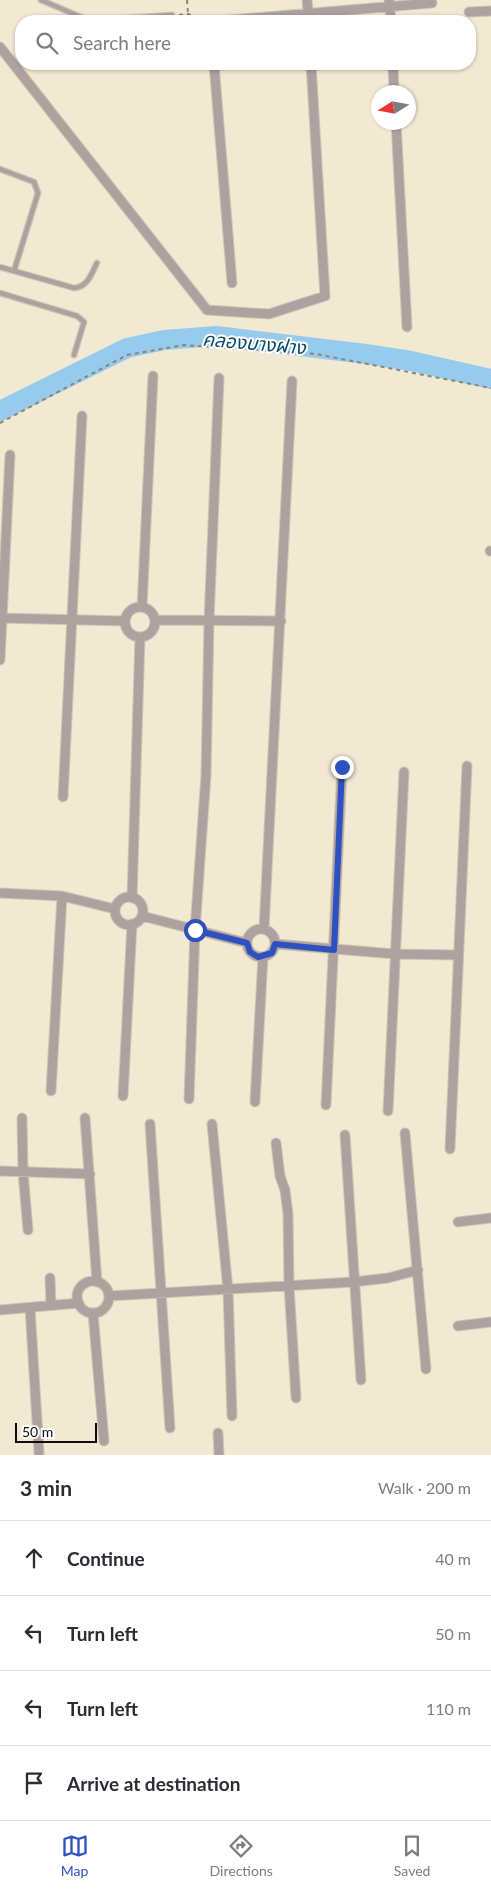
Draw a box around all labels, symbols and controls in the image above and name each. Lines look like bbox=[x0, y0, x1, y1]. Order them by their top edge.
search box bbox=[15, 15, 476, 70]
icon: search bbox=[33, 29, 61, 57]
text: Search here bbox=[73, 31, 171, 54]
north arrow bbox=[371, 85, 416, 130]
water label: คลองบางฝาง bbox=[202, 327, 307, 359]
route end bbox=[331, 756, 354, 779]
route start bbox=[184, 919, 207, 942]
scale bar bbox=[15, 1420, 98, 1443]
text: 50 m bbox=[22, 1423, 53, 1440]
text: 3 min bbox=[20, 1475, 72, 1500]
text: Walk · 200 m bbox=[378, 1478, 471, 1497]
icon: ahead bbox=[20, 1544, 48, 1572]
text: Continue bbox=[67, 1547, 145, 1570]
text: 40 m bbox=[435, 1549, 471, 1568]
icon: left bbox=[20, 1619, 48, 1647]
text: Turn left bbox=[67, 1622, 138, 1645]
text: 50 m bbox=[435, 1624, 471, 1643]
icon: left bbox=[20, 1694, 48, 1722]
text: Turn left bbox=[67, 1697, 138, 1720]
text: 110 m bbox=[426, 1699, 471, 1718]
icon: arrive bbox=[20, 1769, 48, 1797]
text: Arrive at destination bbox=[67, 1772, 240, 1795]
tab: Map bbox=[61, 1832, 89, 1879]
tab: Directions bbox=[210, 1832, 273, 1879]
tab: Saved bbox=[394, 1832, 430, 1879]

